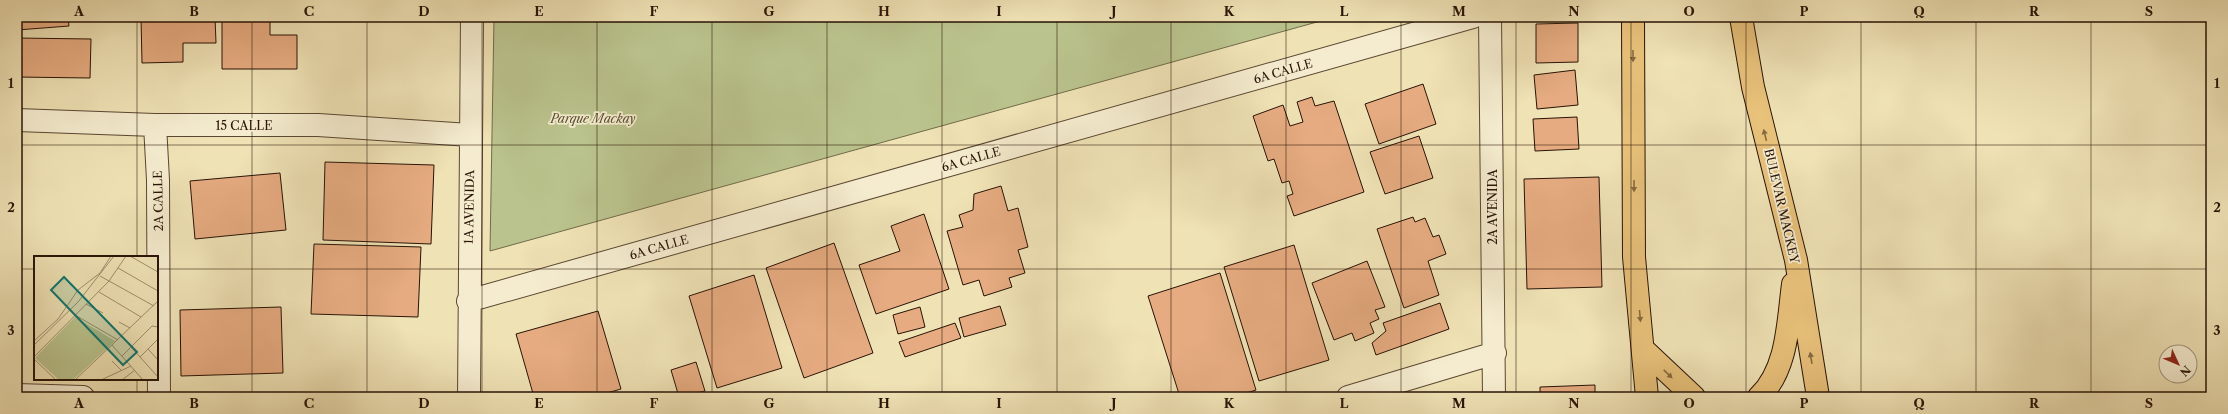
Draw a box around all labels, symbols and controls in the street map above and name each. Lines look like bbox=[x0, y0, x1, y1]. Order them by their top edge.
text: A bbox=[73, 3, 85, 19]
text: B bbox=[189, 3, 199, 19]
text: C bbox=[304, 3, 314, 19]
text: D bbox=[418, 3, 430, 19]
text: E bbox=[534, 3, 544, 19]
text: F bbox=[650, 3, 659, 19]
text: G bbox=[763, 3, 775, 19]
text: H bbox=[878, 3, 890, 19]
text: I bbox=[996, 3, 1002, 19]
text: J bbox=[1109, 3, 1117, 19]
text: K bbox=[1224, 3, 1235, 19]
text: L bbox=[1340, 3, 1349, 19]
text: M bbox=[1452, 3, 1466, 19]
text: N bbox=[1568, 3, 1580, 19]
text: O bbox=[1683, 3, 1695, 19]
text: P bbox=[1800, 3, 1809, 19]
text: Q bbox=[1913, 3, 1925, 19]
text: R bbox=[2029, 3, 2040, 19]
text: S bbox=[2145, 3, 2153, 19]
one-way arrow bbox=[1630, 50, 1636, 63]
street label: 6A CALLE bbox=[1252, 55, 1314, 87]
text: 1 bbox=[8, 75, 14, 91]
text: 1 bbox=[2214, 75, 2220, 91]
park label: Parque Mackay bbox=[550, 111, 635, 126]
street label: 15 CALLE bbox=[216, 118, 272, 133]
one-way arrow bbox=[1762, 129, 1768, 141]
street label: 6A CALLE bbox=[940, 143, 1002, 175]
street label: BULEVAR MACKEY bbox=[1761, 147, 1803, 266]
street label: 2A AVENIDA bbox=[1485, 168, 1500, 245]
street label: 1A AVENIDA bbox=[461, 169, 477, 244]
street label: 2A CALLE bbox=[150, 171, 166, 231]
one-way arrow bbox=[1631, 180, 1637, 193]
text: 2 bbox=[7, 199, 15, 215]
text: 2 bbox=[2213, 199, 2221, 215]
street label: 6A CALLE bbox=[628, 231, 690, 263]
inset map bbox=[34, 256, 158, 380]
one-way arrow bbox=[1636, 310, 1643, 322]
text: 3 bbox=[7, 322, 15, 338]
text: 3 bbox=[2213, 322, 2221, 338]
north arrow bbox=[2158, 344, 2198, 384]
one-way arrow bbox=[1808, 352, 1814, 365]
text: N bbox=[2177, 363, 2194, 380]
one-way arrow bbox=[1663, 369, 1673, 378]
text: A bbox=[73, 395, 85, 411]
text: B bbox=[189, 395, 199, 411]
text: C bbox=[304, 395, 314, 411]
text: D bbox=[418, 395, 430, 411]
text: E bbox=[534, 395, 544, 411]
text: F bbox=[650, 395, 659, 411]
text: G bbox=[763, 395, 775, 411]
text: H bbox=[878, 395, 890, 411]
text: I bbox=[996, 395, 1002, 411]
text: J bbox=[1109, 395, 1117, 411]
text: K bbox=[1224, 395, 1235, 411]
text: L bbox=[1340, 395, 1349, 411]
text: M bbox=[1452, 395, 1466, 411]
text: N bbox=[1568, 395, 1580, 411]
text: O bbox=[1683, 395, 1695, 411]
text: P bbox=[1800, 395, 1809, 411]
text: Q bbox=[1913, 395, 1925, 411]
text: R bbox=[2029, 395, 2040, 411]
text: S bbox=[2145, 395, 2153, 411]

